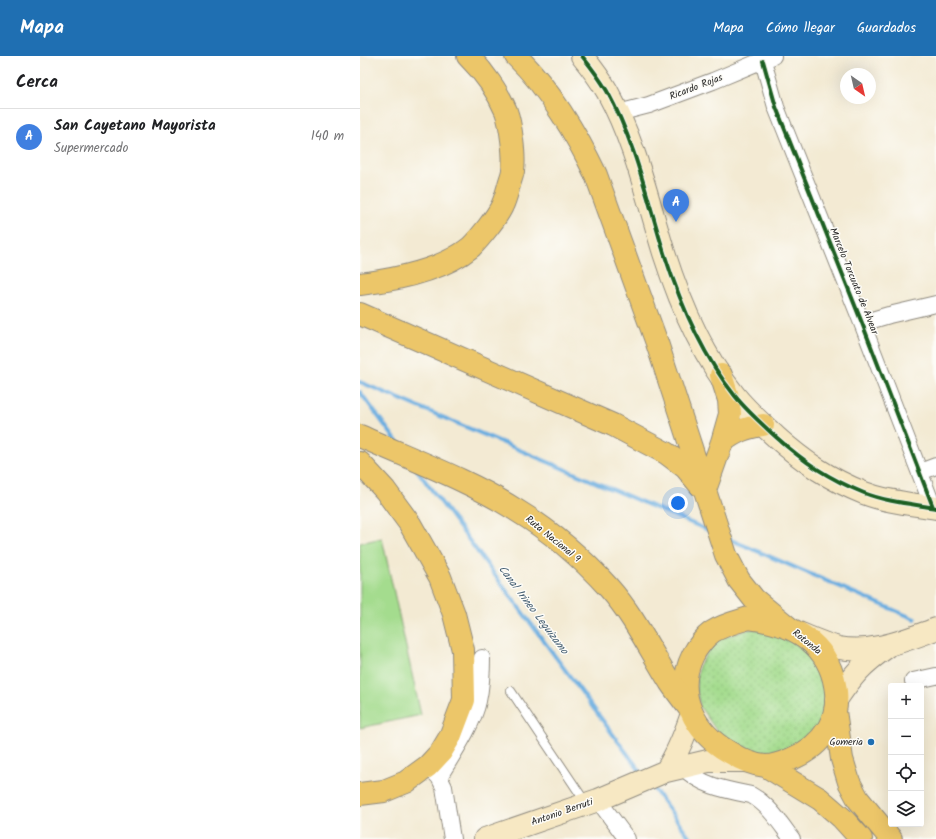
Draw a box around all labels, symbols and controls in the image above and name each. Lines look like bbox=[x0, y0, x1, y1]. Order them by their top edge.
text: Mapa bbox=[20, 13, 64, 43]
text: Mapa bbox=[713, 17, 744, 39]
text: Cómo llegar bbox=[766, 17, 835, 39]
text: Guardados bbox=[857, 17, 916, 39]
north arrow bbox=[840, 68, 876, 104]
text: Cerca bbox=[16, 69, 58, 96]
street label: Ricardo Rojas bbox=[667, 69, 726, 105]
text: San Cayetano Mayorista bbox=[54, 114, 216, 138]
text: A bbox=[25, 126, 33, 147]
text: 140 m bbox=[311, 126, 344, 147]
text: Supermercado bbox=[54, 138, 128, 159]
pin: A bbox=[663, 189, 689, 222]
street label: Marcelo Torcuato de Alvear bbox=[825, 225, 883, 338]
your location bbox=[668, 493, 688, 513]
street label: Ruta Nacional 9 bbox=[522, 512, 584, 566]
water label: Canal Irineo Leguizamo bbox=[493, 562, 573, 659]
street label: Rotonda bbox=[789, 625, 825, 659]
map controls bbox=[888, 683, 924, 827]
button: + bbox=[888, 683, 924, 719]
button: − bbox=[888, 719, 924, 755]
place label: Gomeria bbox=[830, 734, 863, 750]
marker: Gomeria bbox=[866, 737, 876, 747]
button: locate bbox=[888, 755, 924, 791]
button: layers bbox=[888, 791, 924, 827]
street label: Antonio Berruti bbox=[529, 794, 596, 830]

